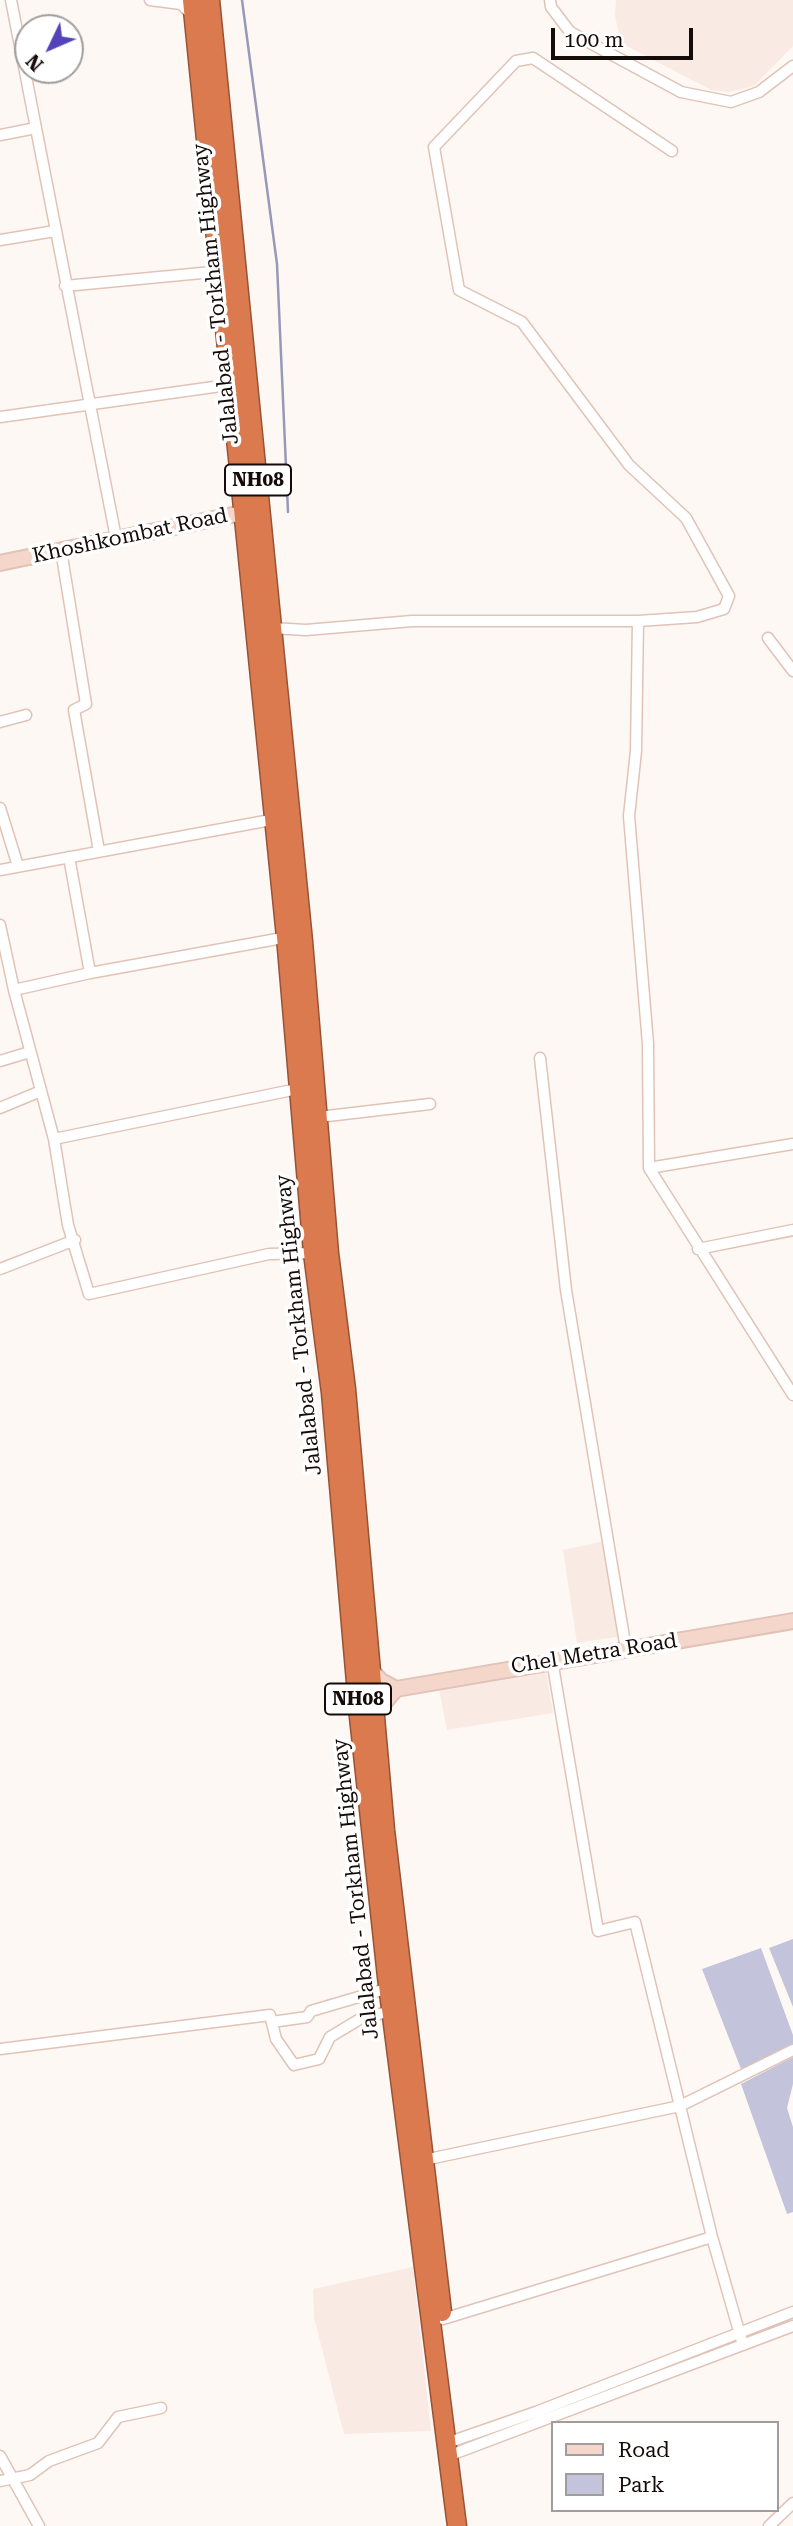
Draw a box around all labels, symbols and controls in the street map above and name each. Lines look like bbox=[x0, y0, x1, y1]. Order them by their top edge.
north arrow bbox=[14, 14, 84, 84]
scale bar bbox=[555, 14, 697, 58]
text: 100 m bbox=[564, 28, 624, 52]
text: N bbox=[22, 49, 48, 76]
street label: Jalalabad - Torkham Highway bbox=[188, 142, 244, 446]
road number: NH08 bbox=[225, 464, 291, 495]
street label: Khoshkombat Road bbox=[30, 503, 230, 569]
street label: Jalalabad - Torkham Highway bbox=[271, 1173, 327, 1477]
street label: Chel Metra Road bbox=[509, 1628, 679, 1680]
road number: NH08 bbox=[325, 1684, 391, 1714]
street label: Jalalabad - Torkham Highway bbox=[328, 1737, 384, 2041]
legend bbox=[552, 2421, 779, 2512]
text: Road bbox=[618, 2438, 670, 2462]
text: Park bbox=[618, 2473, 664, 2497]

